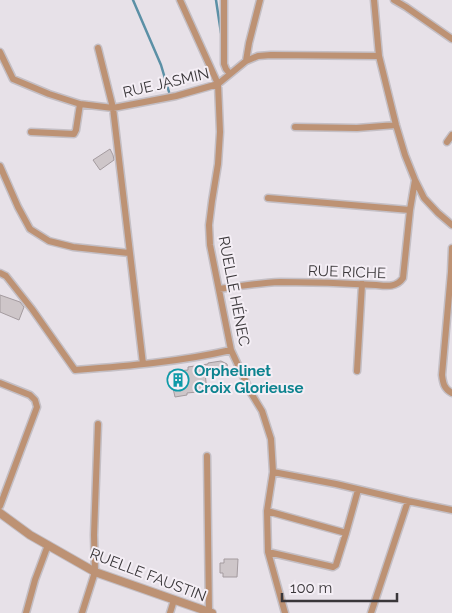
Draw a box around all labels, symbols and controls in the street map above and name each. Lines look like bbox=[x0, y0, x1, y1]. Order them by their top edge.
street label: RUE JASMIN bbox=[121, 64, 211, 102]
street label: RUELLE HÉNEC bbox=[215, 234, 253, 348]
street label: RUE RICHE bbox=[308, 262, 386, 282]
place label: Orphelinet Croix Glorieuse bbox=[194, 362, 303, 397]
building icon: Orphelinet Croix Glorieuse bbox=[166, 368, 190, 392]
street label: RUELLE FAUSTIN bbox=[87, 545, 209, 605]
scale bar bbox=[282, 570, 397, 602]
text: 100 m bbox=[290, 579, 332, 597]

